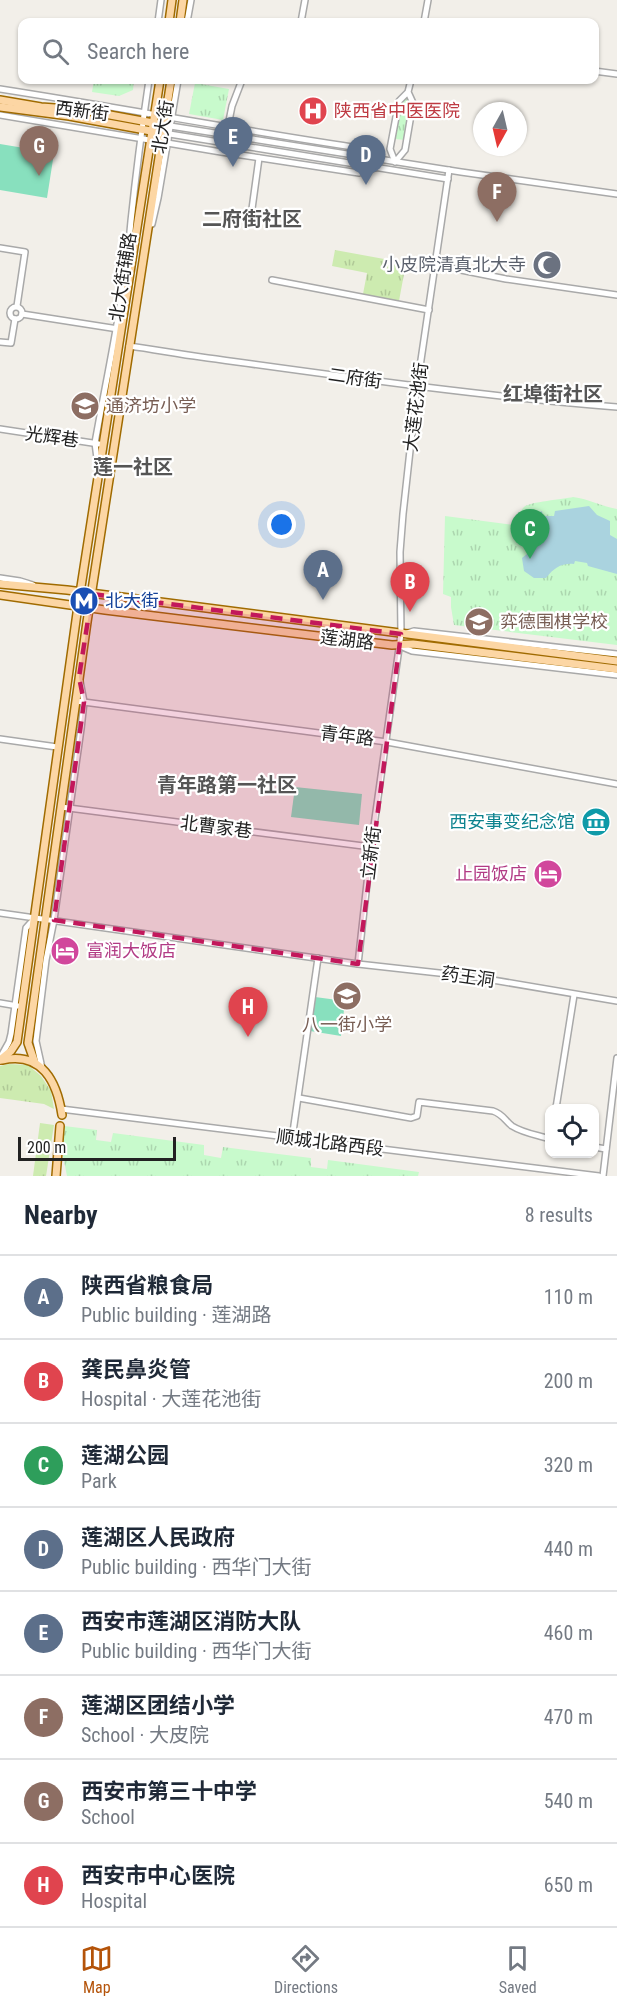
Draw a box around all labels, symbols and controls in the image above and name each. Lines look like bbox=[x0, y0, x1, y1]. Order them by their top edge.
search box bbox=[18, 18, 599, 84]
icon: search bbox=[39, 35, 72, 68]
text: Search here bbox=[87, 39, 189, 64]
hospital icon: 陕西省中医医院 bbox=[297, 95, 329, 127]
street label: 西新街 bbox=[54, 97, 110, 124]
street label: 北大街 bbox=[148, 99, 177, 155]
place label: 陕西省中医医院 bbox=[334, 100, 460, 121]
north arrow bbox=[473, 102, 527, 156]
pin: E bbox=[214, 118, 252, 167]
pin: G bbox=[20, 126, 58, 176]
pin: D bbox=[346, 136, 386, 185]
pin: F bbox=[478, 172, 516, 222]
district label: 二府街社区 bbox=[202, 207, 302, 231]
street label: 北大街辅路 bbox=[105, 231, 140, 323]
mosque icon: 小皮院清真北大寺 bbox=[531, 249, 563, 281]
place label: 小皮院清真北大寺 bbox=[382, 254, 526, 275]
street label: 大莲花池街 bbox=[400, 361, 431, 453]
street label: 二府街 bbox=[327, 363, 383, 392]
district label: 红埠街社区 bbox=[503, 382, 603, 406]
school or university icon: 通济坊小学 bbox=[69, 390, 101, 422]
place label: 通济坊小学 bbox=[106, 395, 196, 416]
street label: 光辉巷 bbox=[24, 422, 80, 451]
district label: 莲一社区 bbox=[93, 455, 173, 479]
your location bbox=[267, 510, 296, 539]
pin: C bbox=[510, 510, 550, 559]
pin: A bbox=[304, 550, 342, 600]
pin: B bbox=[390, 562, 430, 612]
metro station icon: 北大街 bbox=[68, 585, 100, 617]
place label: 北大街 bbox=[105, 590, 159, 611]
school or university icon: 弈德围棋学校 bbox=[463, 606, 495, 638]
place label: 弈德围棋学校 bbox=[500, 611, 608, 632]
street label: 莲湖路 bbox=[319, 626, 375, 653]
street label: 青年路 bbox=[319, 722, 375, 749]
district label: 青年路第一社区 bbox=[157, 773, 297, 797]
museum icon: 西安事变纪念馆 bbox=[580, 806, 612, 838]
place label: 西安事变纪念馆 bbox=[449, 811, 575, 832]
street label: 北曹家巷 bbox=[179, 812, 253, 841]
street label: 立新街 bbox=[357, 825, 384, 881]
hotel icon: 止园饭店 bbox=[532, 858, 564, 890]
place label: 止园饭店 bbox=[455, 863, 527, 884]
hotel icon: 富润大饭店 bbox=[49, 935, 81, 967]
place label: 富润大饭店 bbox=[86, 940, 176, 961]
street label: 药王洞 bbox=[440, 962, 496, 991]
school or university icon: 八一街小学 bbox=[331, 980, 363, 1012]
pin: H bbox=[228, 988, 268, 1037]
place label: 八一街小学 bbox=[302, 1014, 392, 1035]
map controls bbox=[545, 1104, 599, 1158]
button: locate bbox=[545, 1104, 599, 1158]
street label: 顺城北路西段 bbox=[275, 1126, 385, 1160]
scale bar bbox=[18, 1134, 176, 1162]
text: 200 m bbox=[27, 1138, 66, 1157]
text: Nearby bbox=[24, 1200, 98, 1230]
text: 8 results bbox=[525, 1203, 593, 1227]
text: 陕西省粮食局 bbox=[81, 1273, 213, 1298]
text: A bbox=[38, 1285, 49, 1309]
text: 110 m bbox=[544, 1285, 593, 1309]
text: Public building · 莲湖路 bbox=[81, 1303, 271, 1327]
text: 龚民鼻炎管 bbox=[81, 1357, 191, 1382]
text: B bbox=[38, 1369, 49, 1393]
text: 200 m bbox=[544, 1369, 593, 1393]
text: Hospital · 大莲花池街 bbox=[81, 1387, 261, 1411]
text: 莲湖公园 bbox=[81, 1443, 169, 1468]
text: C bbox=[38, 1453, 49, 1477]
text: 320 m bbox=[544, 1453, 593, 1477]
text: Park bbox=[81, 1469, 117, 1493]
text: 莲湖区人民政府 bbox=[81, 1525, 235, 1550]
text: D bbox=[38, 1537, 49, 1561]
text: 440 m bbox=[544, 1537, 593, 1561]
text: Public building · 西华门大街 bbox=[81, 1555, 311, 1579]
text: 西安市莲湖区消防大队 bbox=[81, 1609, 301, 1634]
text: E bbox=[39, 1621, 48, 1645]
text: 460 m bbox=[544, 1621, 593, 1645]
text: Public building · 西华门大街 bbox=[81, 1639, 311, 1663]
text: 莲湖区团结小学 bbox=[81, 1693, 235, 1718]
text: F bbox=[39, 1705, 48, 1729]
text: 470 m bbox=[544, 1705, 593, 1729]
text: School · 大皮院 bbox=[81, 1723, 209, 1747]
text: 西安市第三十中学 bbox=[81, 1779, 257, 1804]
text: G bbox=[38, 1789, 49, 1813]
text: 540 m bbox=[544, 1789, 593, 1813]
text: School bbox=[81, 1805, 135, 1829]
text: 西安市中心医院 bbox=[81, 1863, 235, 1888]
text: H bbox=[37, 1873, 50, 1897]
text: 650 m bbox=[544, 1873, 593, 1897]
text: Hospital bbox=[81, 1889, 147, 1913]
tab: Map bbox=[80, 1942, 113, 1997]
tab: Directions bbox=[274, 1942, 338, 1997]
tab: Saved bbox=[499, 1942, 537, 1997]

